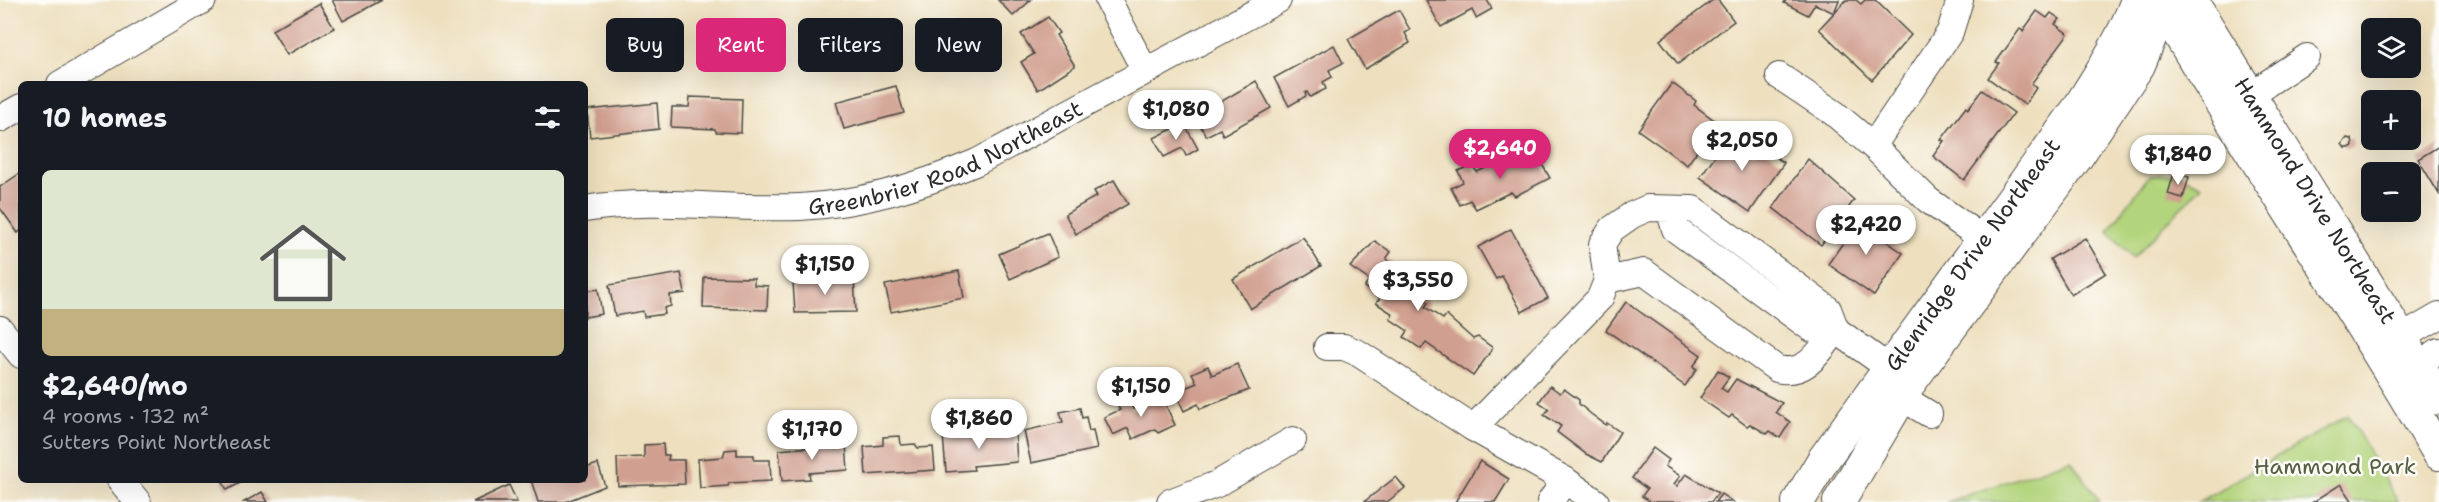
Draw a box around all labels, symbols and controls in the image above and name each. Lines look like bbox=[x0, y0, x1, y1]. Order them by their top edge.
chip: Buy bbox=[606, 18, 684, 72]
chip: Rent bbox=[696, 18, 786, 72]
chip: Filters bbox=[798, 18, 903, 72]
chip: New bbox=[915, 18, 1002, 72]
map controls bbox=[2361, 18, 2421, 222]
button: layers bbox=[2361, 18, 2421, 78]
street label: Hammond Drive Northeast bbox=[2228, 72, 2403, 329]
pin: $1,080 bbox=[1127, 90, 1225, 141]
button: + bbox=[2361, 90, 2421, 150]
street label: Greenbrier Road Northeast bbox=[807, 94, 1087, 221]
text: $1,080 bbox=[1142, 96, 1210, 122]
text: 10 homes bbox=[42, 100, 167, 135]
icon: filters bbox=[531, 101, 564, 134]
pin: $2,050 bbox=[1693, 121, 1791, 172]
text: $2,050 bbox=[1706, 127, 1778, 153]
pin: $2,640 bbox=[1451, 129, 1549, 180]
street label: Glenridge Drive Northeast bbox=[1878, 132, 2066, 376]
text: $2,640 bbox=[1463, 135, 1537, 161]
pin: $1,840 bbox=[2129, 135, 2227, 186]
text: $1,840 bbox=[2144, 141, 2212, 167]
button: − bbox=[2361, 162, 2421, 222]
pin: $2,420 bbox=[1817, 205, 1915, 256]
icon: home bbox=[249, 209, 357, 317]
text: $2,420 bbox=[1830, 211, 1902, 237]
pin: $1,150 bbox=[776, 245, 874, 296]
text: $1,150 bbox=[795, 251, 855, 277]
pin: $3,550 bbox=[1369, 261, 1467, 312]
text: $3,550 bbox=[1382, 267, 1454, 293]
pin: $1,150 bbox=[1092, 367, 1190, 418]
text: $2,640/mo bbox=[42, 368, 188, 403]
text: $1,150 bbox=[1111, 373, 1171, 399]
pin: $1,860 bbox=[930, 399, 1028, 450]
text: 4 rooms · 132 m² bbox=[42, 403, 209, 429]
text: $1,860 bbox=[945, 405, 1013, 431]
pin: $1,170 bbox=[763, 410, 861, 461]
text: $1,170 bbox=[781, 416, 843, 442]
text: Sutters Point Northeast bbox=[42, 429, 271, 455]
park label: Hammond Park bbox=[2254, 452, 2416, 481]

